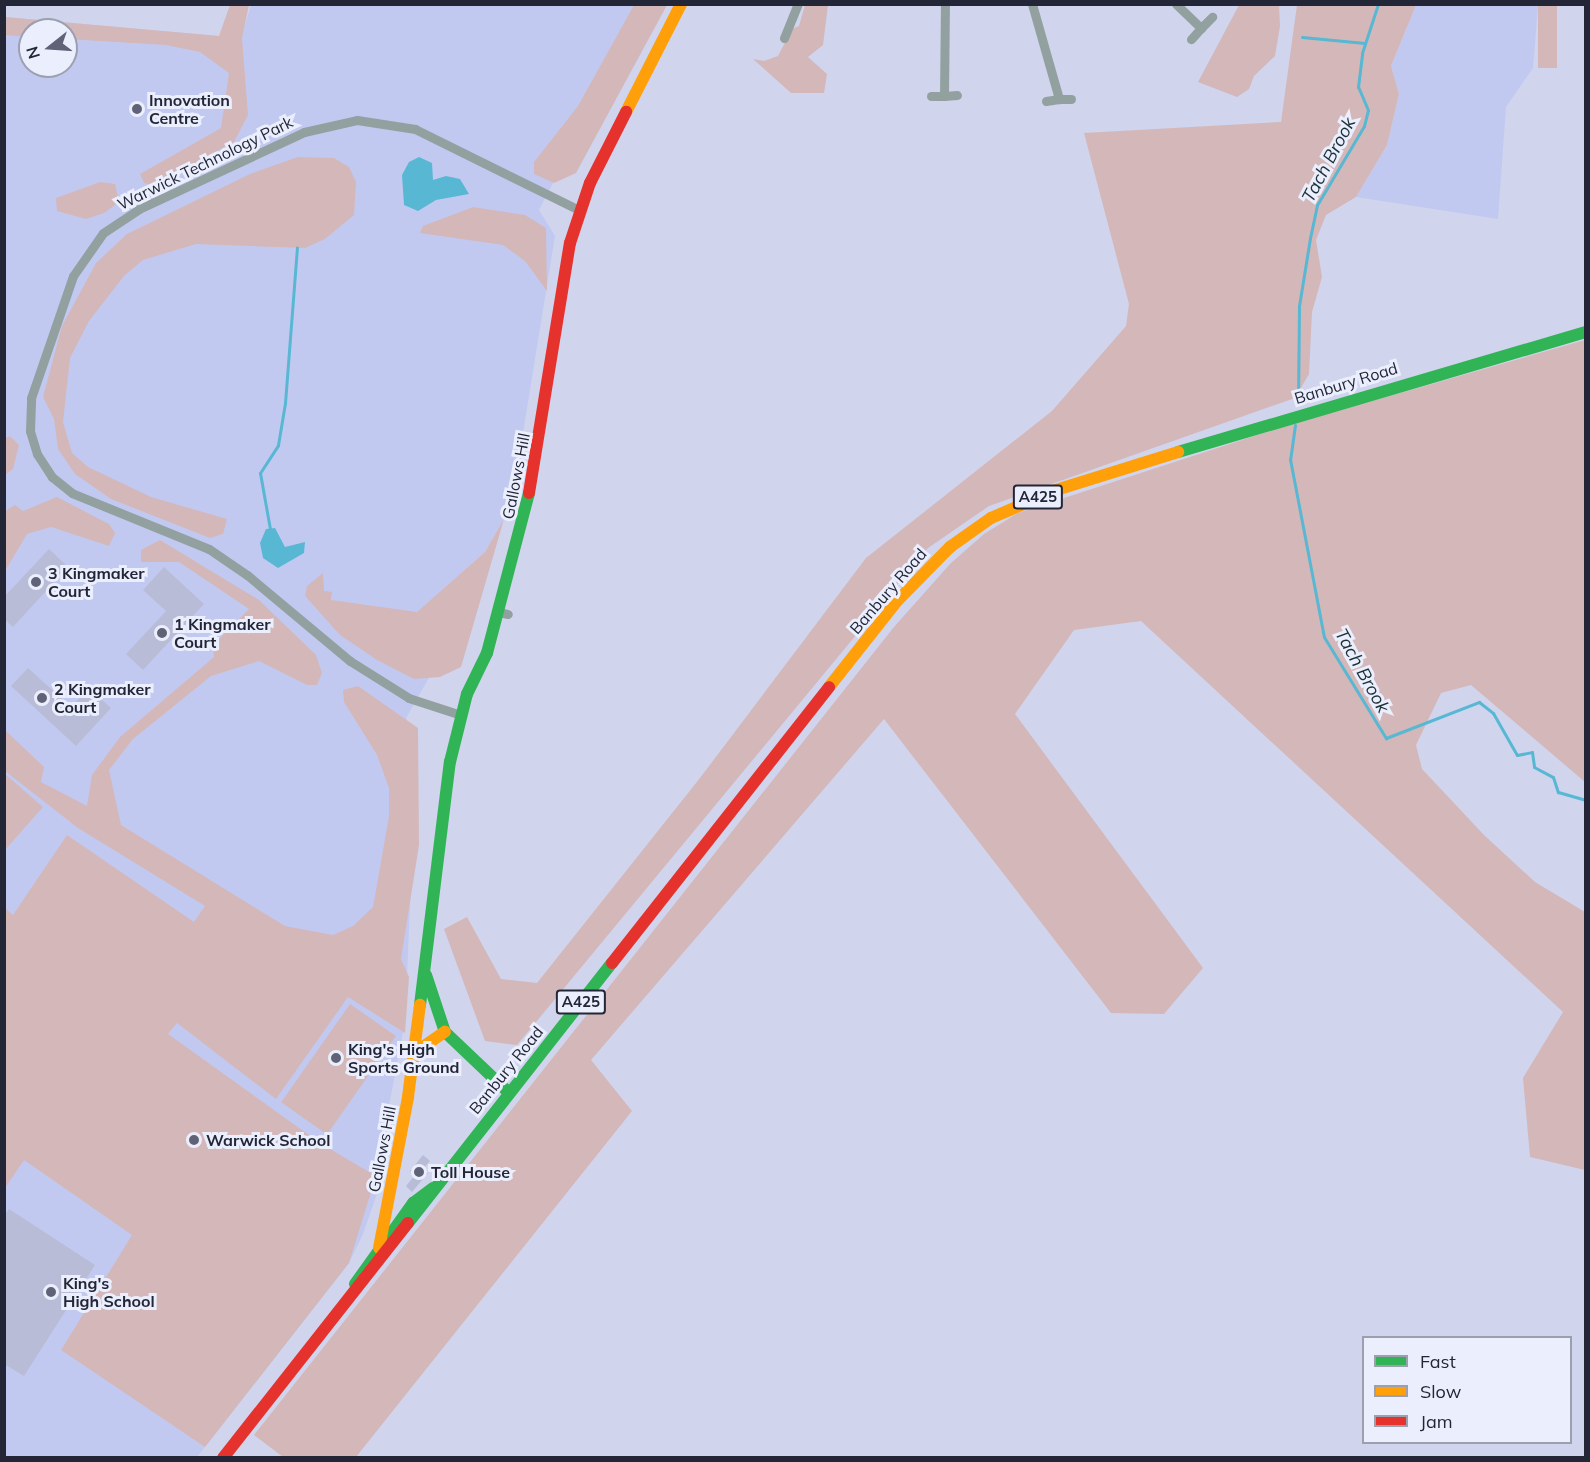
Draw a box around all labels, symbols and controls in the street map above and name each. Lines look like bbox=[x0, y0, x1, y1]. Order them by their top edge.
north arrow bbox=[18, 18, 78, 78]
text: N bbox=[21, 44, 44, 61]
place label: Innovation Centre bbox=[149, 90, 230, 128]
marker: Innovation Centre bbox=[130, 102, 144, 116]
street label: Warwick Technology Park bbox=[114, 112, 296, 214]
water label: Tach Brook bbox=[1298, 114, 1360, 206]
street label: Banbury Road bbox=[1292, 358, 1400, 408]
street label: Gallows Hill bbox=[498, 431, 534, 521]
road number: A425 bbox=[1012, 485, 1064, 509]
street label: Banbury Road bbox=[846, 544, 930, 638]
place label: 3 Kingmaker Court bbox=[48, 563, 144, 601]
marker: 3 Kingmaker Court bbox=[29, 575, 43, 589]
place label: 1 Kingmaker Court bbox=[174, 614, 270, 652]
water label: Tach Brook bbox=[1330, 625, 1394, 717]
marker: 1 Kingmaker Court bbox=[155, 626, 169, 640]
place label: 2 Kingmaker Court bbox=[54, 679, 150, 717]
marker: 2 Kingmaker Court bbox=[35, 691, 49, 705]
road number: A425 bbox=[556, 990, 606, 1014]
street label: Banbury Road bbox=[465, 1022, 547, 1118]
place label: King's High Sports Ground bbox=[348, 1039, 459, 1077]
marker: King's High Sports Ground bbox=[329, 1051, 343, 1065]
street label: Gallows Hill bbox=[364, 1104, 400, 1194]
place label: Warwick School bbox=[206, 1130, 330, 1150]
marker: Warwick School bbox=[187, 1133, 201, 1147]
place label: Toll House bbox=[431, 1162, 510, 1182]
marker: Toll House bbox=[412, 1165, 426, 1179]
place label: King's High School bbox=[63, 1273, 155, 1311]
marker: King's High School bbox=[44, 1285, 58, 1299]
legend bbox=[1362, 1336, 1572, 1444]
text: Fast bbox=[1420, 1350, 1456, 1373]
text: Slow bbox=[1420, 1380, 1461, 1403]
text: Jam bbox=[1420, 1410, 1453, 1433]

